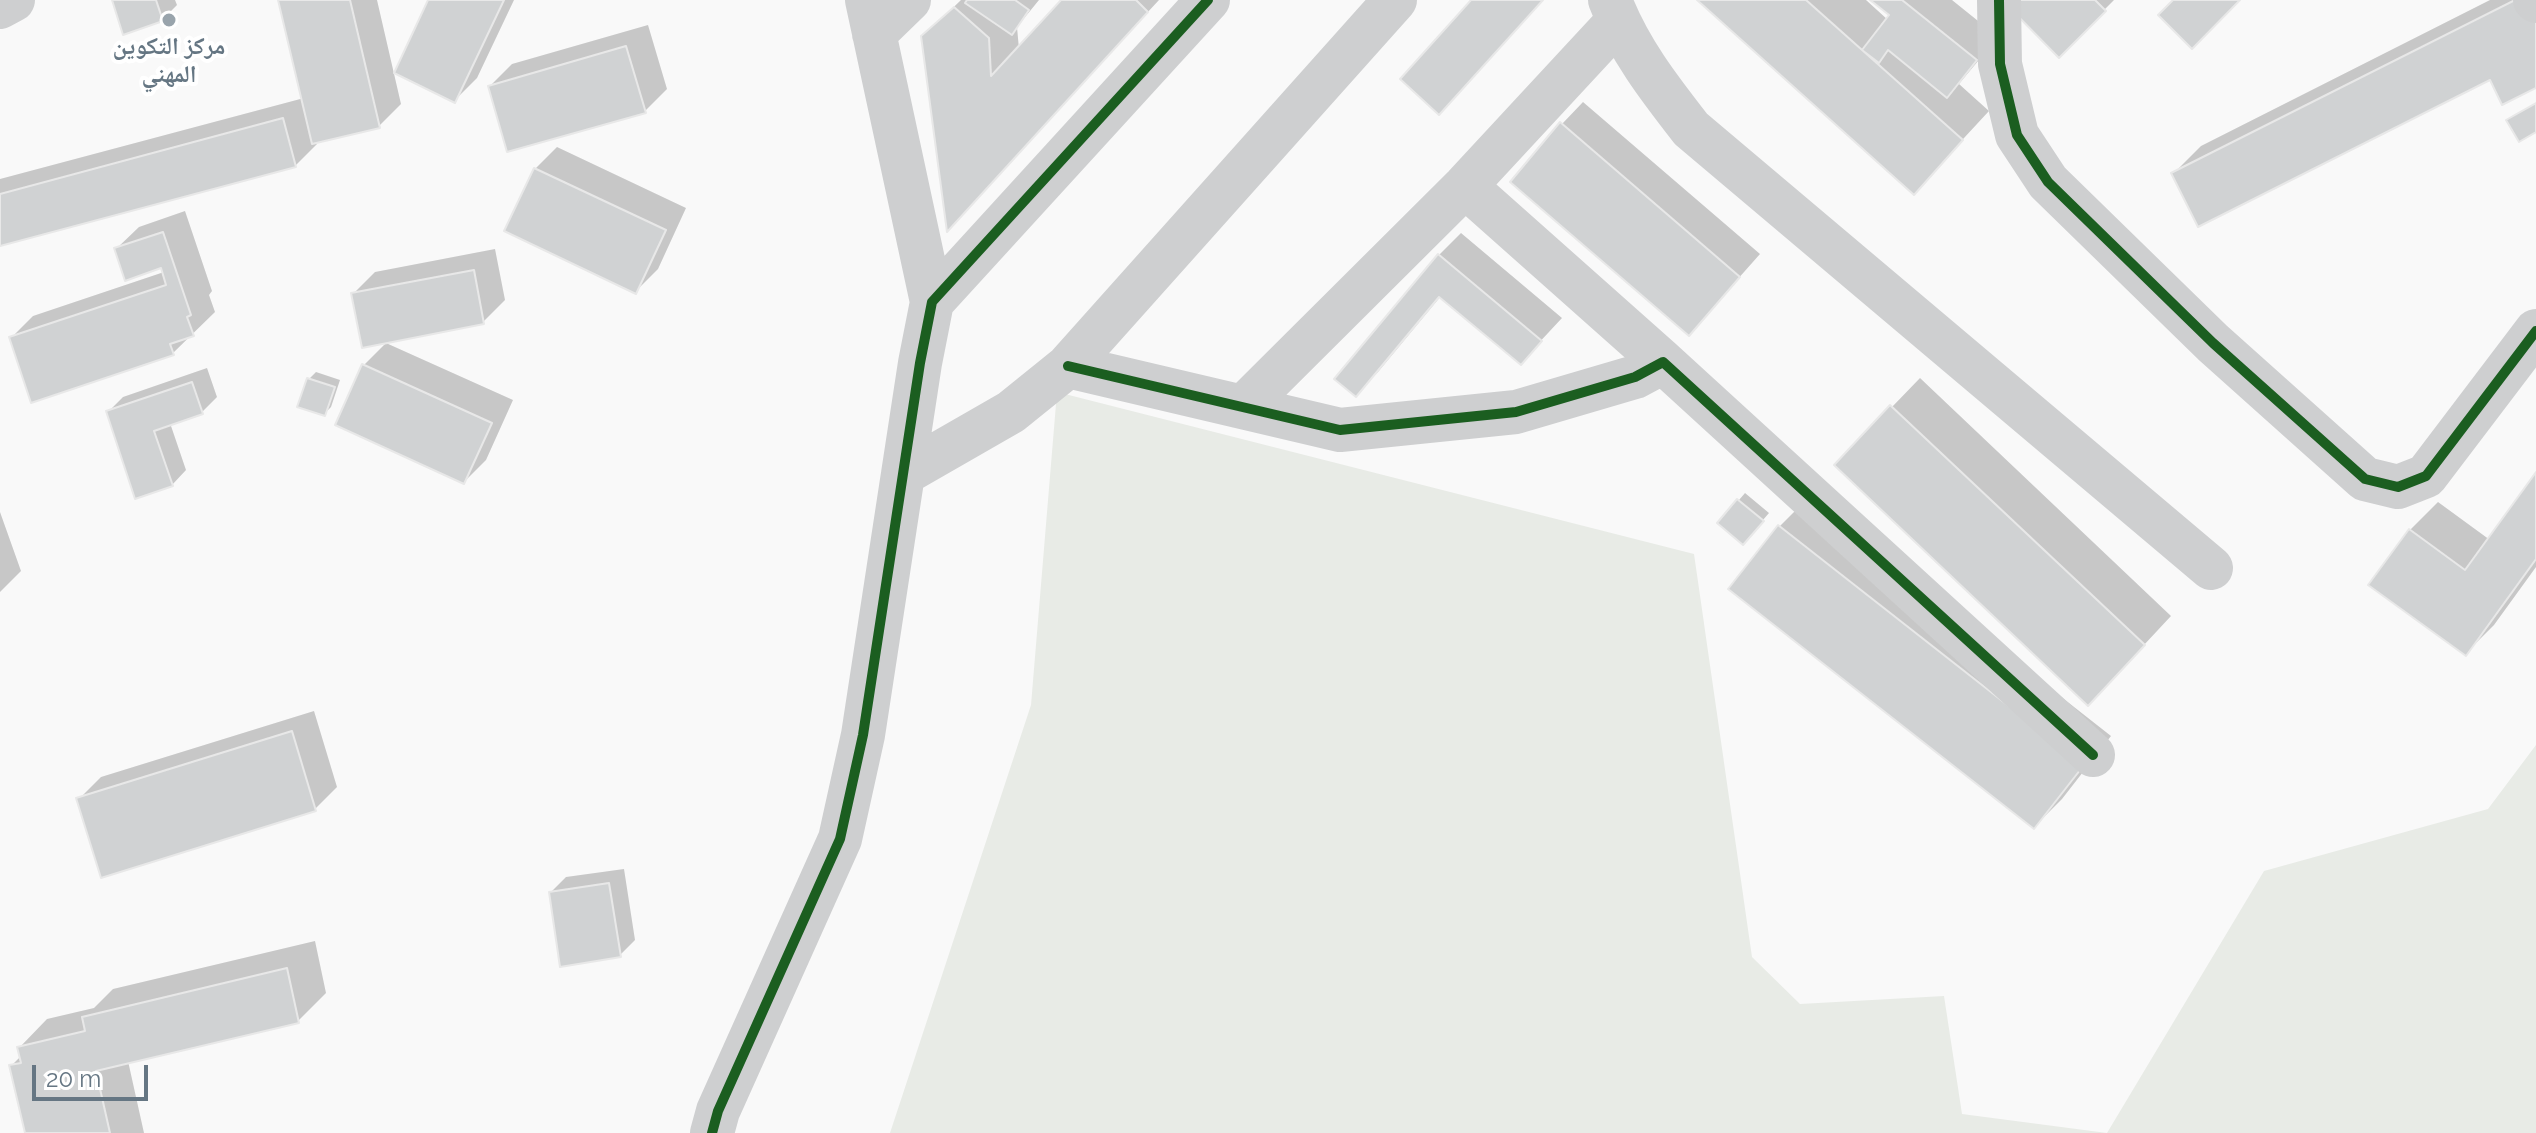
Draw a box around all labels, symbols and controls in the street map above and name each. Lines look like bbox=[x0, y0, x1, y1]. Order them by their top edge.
marker: مركز التكوين المهني bbox=[160, 11, 178, 29]
place label: مركز التكوين المهني bbox=[113, 33, 225, 89]
scale bar bbox=[36, 1049, 152, 1099]
text: 20 m bbox=[46, 1064, 101, 1093]

